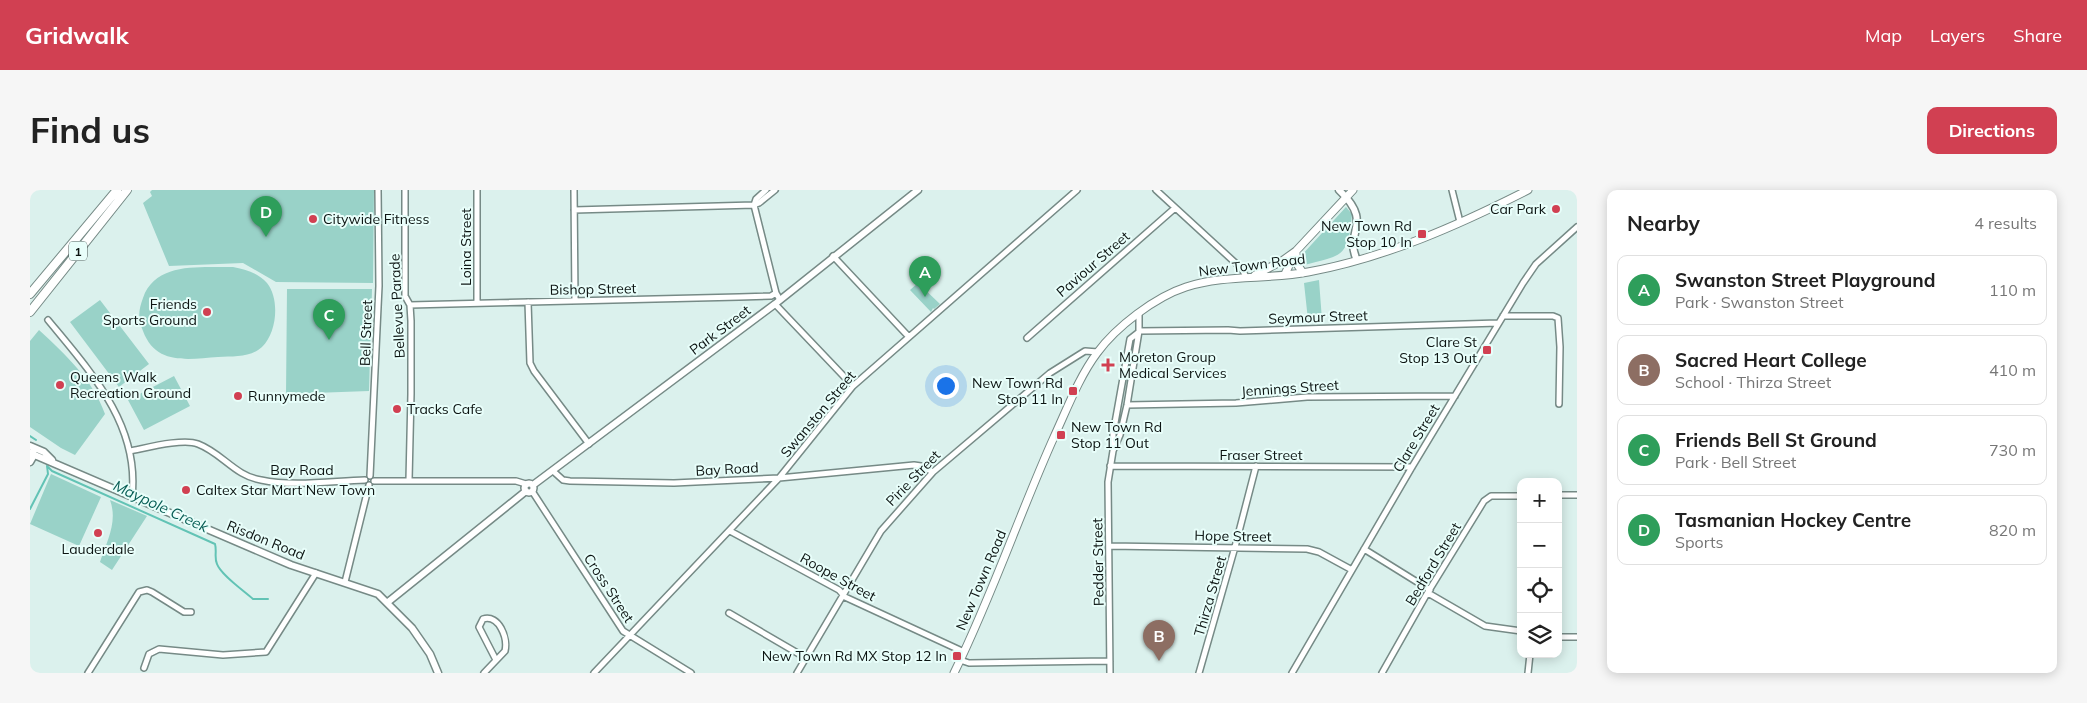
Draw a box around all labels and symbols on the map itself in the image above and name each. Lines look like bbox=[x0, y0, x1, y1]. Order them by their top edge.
pin: D bbox=[250, 196, 282, 237]
place label: Car Park bbox=[1490, 200, 1547, 218]
marker: Car Park bbox=[1550, 203, 1562, 215]
street label: Loina Street bbox=[457, 208, 475, 286]
place label: Citywide Fitness bbox=[323, 210, 430, 228]
marker: Citywide Fitness bbox=[307, 213, 319, 225]
place label: New Town Rd Stop 10 In bbox=[1321, 217, 1412, 251]
street label: Paviour Street bbox=[1053, 227, 1133, 301]
marker: New Town Rd Stop 10 In bbox=[1416, 228, 1428, 240]
road number: 1 bbox=[69, 241, 87, 260]
street label: New Town Road bbox=[1198, 250, 1306, 280]
street label: Bellevue Parade bbox=[385, 253, 409, 359]
pin: A bbox=[909, 256, 941, 297]
street label: Bishop Street bbox=[549, 279, 637, 299]
place label: Friends Sports Ground bbox=[103, 295, 197, 329]
pin: C bbox=[313, 299, 345, 340]
street label: Bell Street bbox=[356, 300, 376, 366]
street label: Park Street bbox=[686, 301, 754, 359]
marker: Friends Sports Ground bbox=[201, 306, 213, 318]
street label: Seymour Street bbox=[1268, 306, 1368, 328]
place label: Clare St Stop 13 Out bbox=[1399, 333, 1477, 367]
marker: Clare St Stop 13 Out bbox=[1481, 344, 1493, 356]
place label: Moreton Group Medical Services bbox=[1119, 348, 1227, 382]
marker: Moreton Group Medical Services bbox=[1101, 358, 1115, 372]
street label: Swanston Street bbox=[777, 367, 860, 461]
place label: Queens Walk Recreation Ground bbox=[70, 368, 191, 402]
your location bbox=[933, 373, 959, 399]
place label: New Town Rd Stop 11 In bbox=[972, 374, 1063, 408]
street label: Jennings Street bbox=[1241, 376, 1340, 400]
marker: Queens Walk Recreation Ground bbox=[54, 379, 66, 391]
marker: New Town Rd Stop 11 In bbox=[1067, 385, 1079, 397]
place label: Runnymede bbox=[248, 387, 325, 405]
marker: Runnymede bbox=[232, 390, 244, 402]
place label: Tracks Cafe bbox=[407, 400, 482, 418]
street label: Clare Street bbox=[1389, 401, 1443, 475]
marker: Tracks Cafe bbox=[391, 403, 403, 415]
place label: New Town Rd Stop 11 Out bbox=[1071, 418, 1162, 452]
marker: New Town Rd Stop 11 Out bbox=[1055, 429, 1067, 441]
street label: Pirie Street bbox=[882, 446, 944, 510]
street label: Fraser Street bbox=[1219, 446, 1303, 464]
street label: Bay Road bbox=[695, 458, 759, 480]
street label: Bay Road bbox=[270, 461, 334, 479]
water label: Maypole Creek bbox=[110, 476, 213, 537]
place label: Caltex Star Mart New Town bbox=[196, 481, 375, 499]
marker: Caltex Star Mart New Town bbox=[180, 484, 192, 496]
street label: Risdon Road bbox=[224, 516, 308, 564]
street label: Pedder Street bbox=[1088, 518, 1108, 606]
street label: Bedford Street bbox=[1401, 519, 1465, 609]
street label: Hope Street bbox=[1194, 526, 1272, 546]
marker: Lauderdale bbox=[92, 527, 104, 539]
street label: New Town Road bbox=[952, 527, 1010, 633]
place label: Lauderdale bbox=[62, 540, 134, 558]
street label: Roope Street bbox=[797, 549, 879, 605]
street label: Cross Street bbox=[580, 550, 638, 626]
street label: Thirza Street bbox=[1190, 554, 1230, 638]
pin: B bbox=[1143, 620, 1175, 661]
place label: New Town Rd MX Stop 12 In bbox=[762, 647, 947, 665]
marker: New Town Rd MX Stop 12 In bbox=[951, 650, 963, 662]

